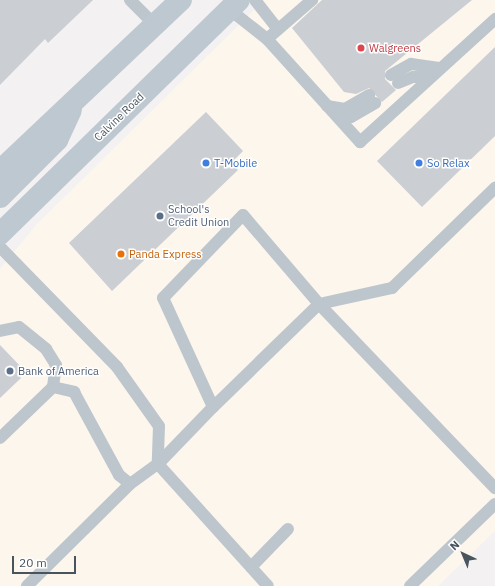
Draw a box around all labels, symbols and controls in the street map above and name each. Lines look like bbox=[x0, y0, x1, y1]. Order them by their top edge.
place label: Walgreens bbox=[369, 41, 421, 55]
marker: Walgreens bbox=[356, 43, 366, 53]
street label: Calvine Road bbox=[91, 90, 147, 144]
place label: T-Mobile bbox=[214, 156, 257, 170]
place label: So Relax bbox=[427, 156, 470, 170]
marker: T-Mobile bbox=[201, 158, 211, 168]
marker: So Relax bbox=[414, 158, 424, 168]
place label: School's Credit Union bbox=[168, 203, 229, 229]
marker: School's Credit Union bbox=[155, 211, 165, 221]
place label: Panda Express bbox=[129, 247, 202, 261]
marker: Panda Express bbox=[116, 249, 126, 259]
place label: Bank of America bbox=[18, 364, 99, 378]
marker: Bank of America bbox=[5, 366, 15, 376]
north arrow bbox=[443, 534, 483, 574]
text: N bbox=[447, 538, 462, 553]
scale bar bbox=[14, 548, 78, 574]
text: 20 m bbox=[19, 555, 47, 570]

